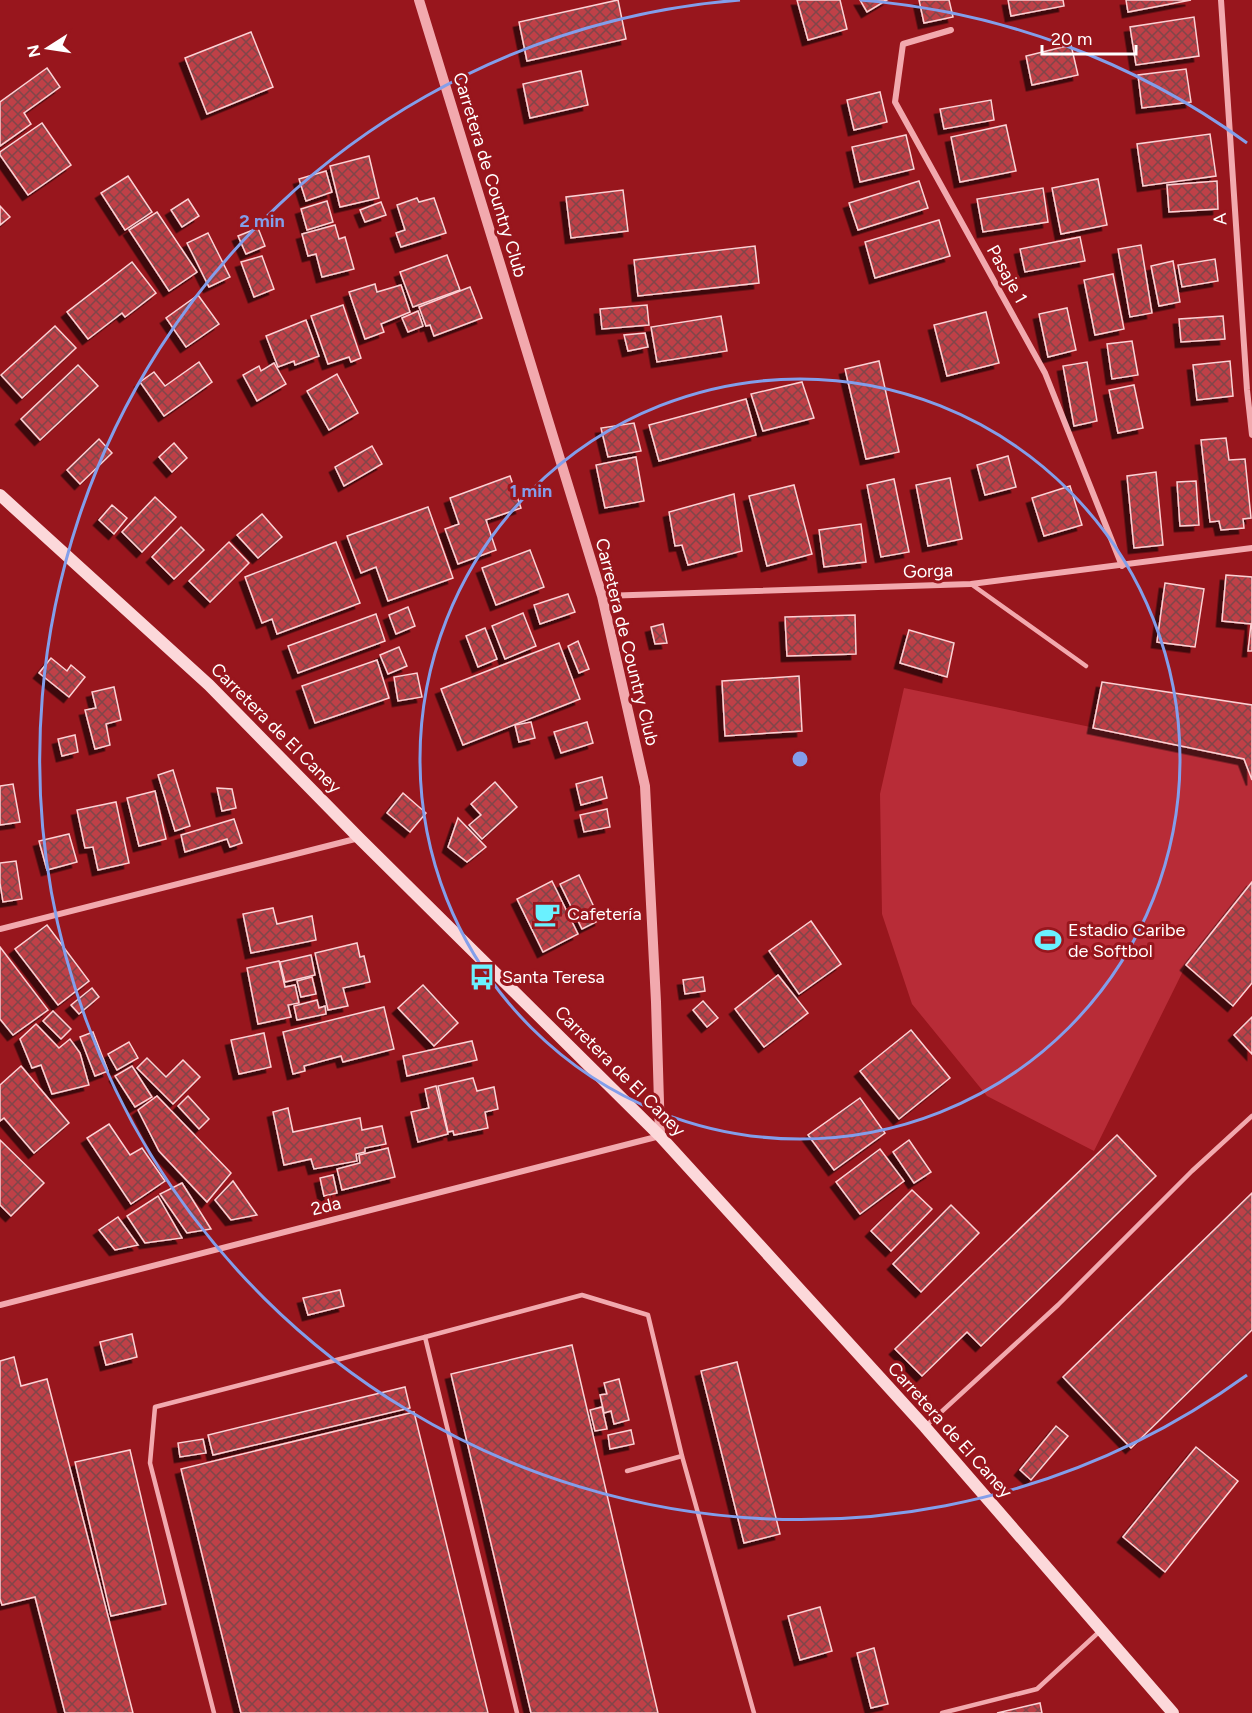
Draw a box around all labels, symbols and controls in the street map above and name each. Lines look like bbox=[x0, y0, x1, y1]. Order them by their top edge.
north arrow bbox=[18, 18, 78, 78]
scale bar bbox=[1042, 18, 1136, 56]
text: 20 m bbox=[1051, 28, 1092, 50]
text: N bbox=[23, 43, 44, 59]
street label: Carretera de Country Club bbox=[448, 70, 532, 280]
text: 2 min bbox=[239, 210, 285, 232]
street label: A bbox=[1209, 212, 1231, 226]
street label: Pasaje 1 bbox=[982, 241, 1032, 307]
text: 1 min bbox=[510, 480, 552, 502]
street label: Carretera de Country Club bbox=[591, 536, 663, 748]
street label: Gorga bbox=[903, 559, 953, 583]
street label: Carretera de El Caney bbox=[206, 658, 346, 798]
centre of rings bbox=[790, 749, 810, 769]
cafe icon: Cafetería bbox=[532, 899, 562, 929]
place label: Cafetería bbox=[567, 903, 642, 925]
place label: Estadio Caribe de Softbol bbox=[1068, 919, 1186, 962]
sports icon: Estadio Caribe de Softbol bbox=[1033, 925, 1063, 955]
bus stop icon: Santa Teresa bbox=[467, 962, 497, 992]
place label: Santa Teresa bbox=[502, 966, 605, 988]
street label: Carretera de El Caney bbox=[550, 1001, 690, 1141]
street label: 2da bbox=[309, 1192, 343, 1220]
street label: Carretera de El Caney bbox=[883, 1357, 1017, 1503]

